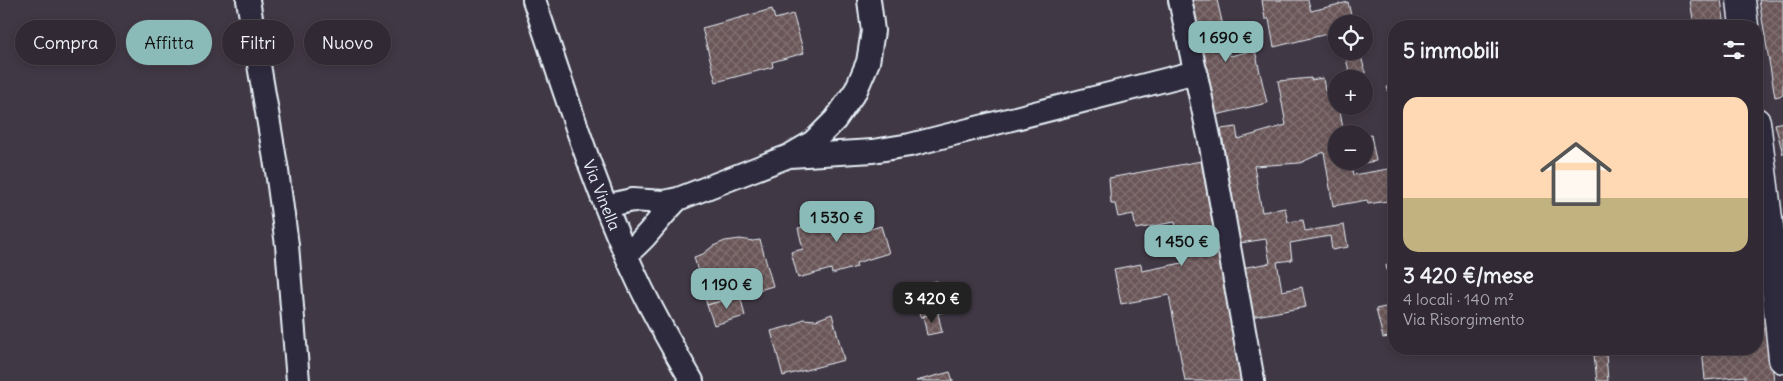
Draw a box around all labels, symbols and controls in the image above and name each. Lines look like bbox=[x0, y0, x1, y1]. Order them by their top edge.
map controls bbox=[1328, 15, 1373, 170]
button: locate bbox=[1328, 15, 1373, 60]
chip: Compra bbox=[15, 20, 116, 65]
chip: Affitta bbox=[126, 20, 212, 65]
chip: Filtri bbox=[222, 20, 294, 65]
chip: Nuovo bbox=[304, 20, 391, 65]
pin: 1 690 € bbox=[1180, 20, 1272, 63]
text: 1 690 € bbox=[1199, 27, 1253, 47]
icon: filters bbox=[1720, 36, 1748, 64]
text: 5 immobili bbox=[1403, 37, 1499, 64]
button: + bbox=[1328, 70, 1373, 115]
button: − bbox=[1328, 125, 1373, 170]
icon: home bbox=[1531, 129, 1621, 219]
street label: Via Vinella bbox=[579, 157, 625, 233]
pin: 1 530 € bbox=[791, 200, 883, 243]
text: 1 530 € bbox=[810, 207, 864, 227]
pin: 1 450 € bbox=[1136, 224, 1228, 267]
text: 1 450 € bbox=[1155, 231, 1209, 251]
text: 3 420 €/mese bbox=[1403, 262, 1534, 289]
pin: 1 190 € bbox=[681, 268, 773, 310]
text: 1 190 € bbox=[702, 274, 752, 294]
pin: 3 420 € bbox=[886, 282, 978, 324]
text: 3 420 € bbox=[904, 288, 960, 308]
text: 4 locali · 140 m² bbox=[1403, 289, 1514, 309]
text: Via Risorgimento bbox=[1403, 309, 1525, 329]

